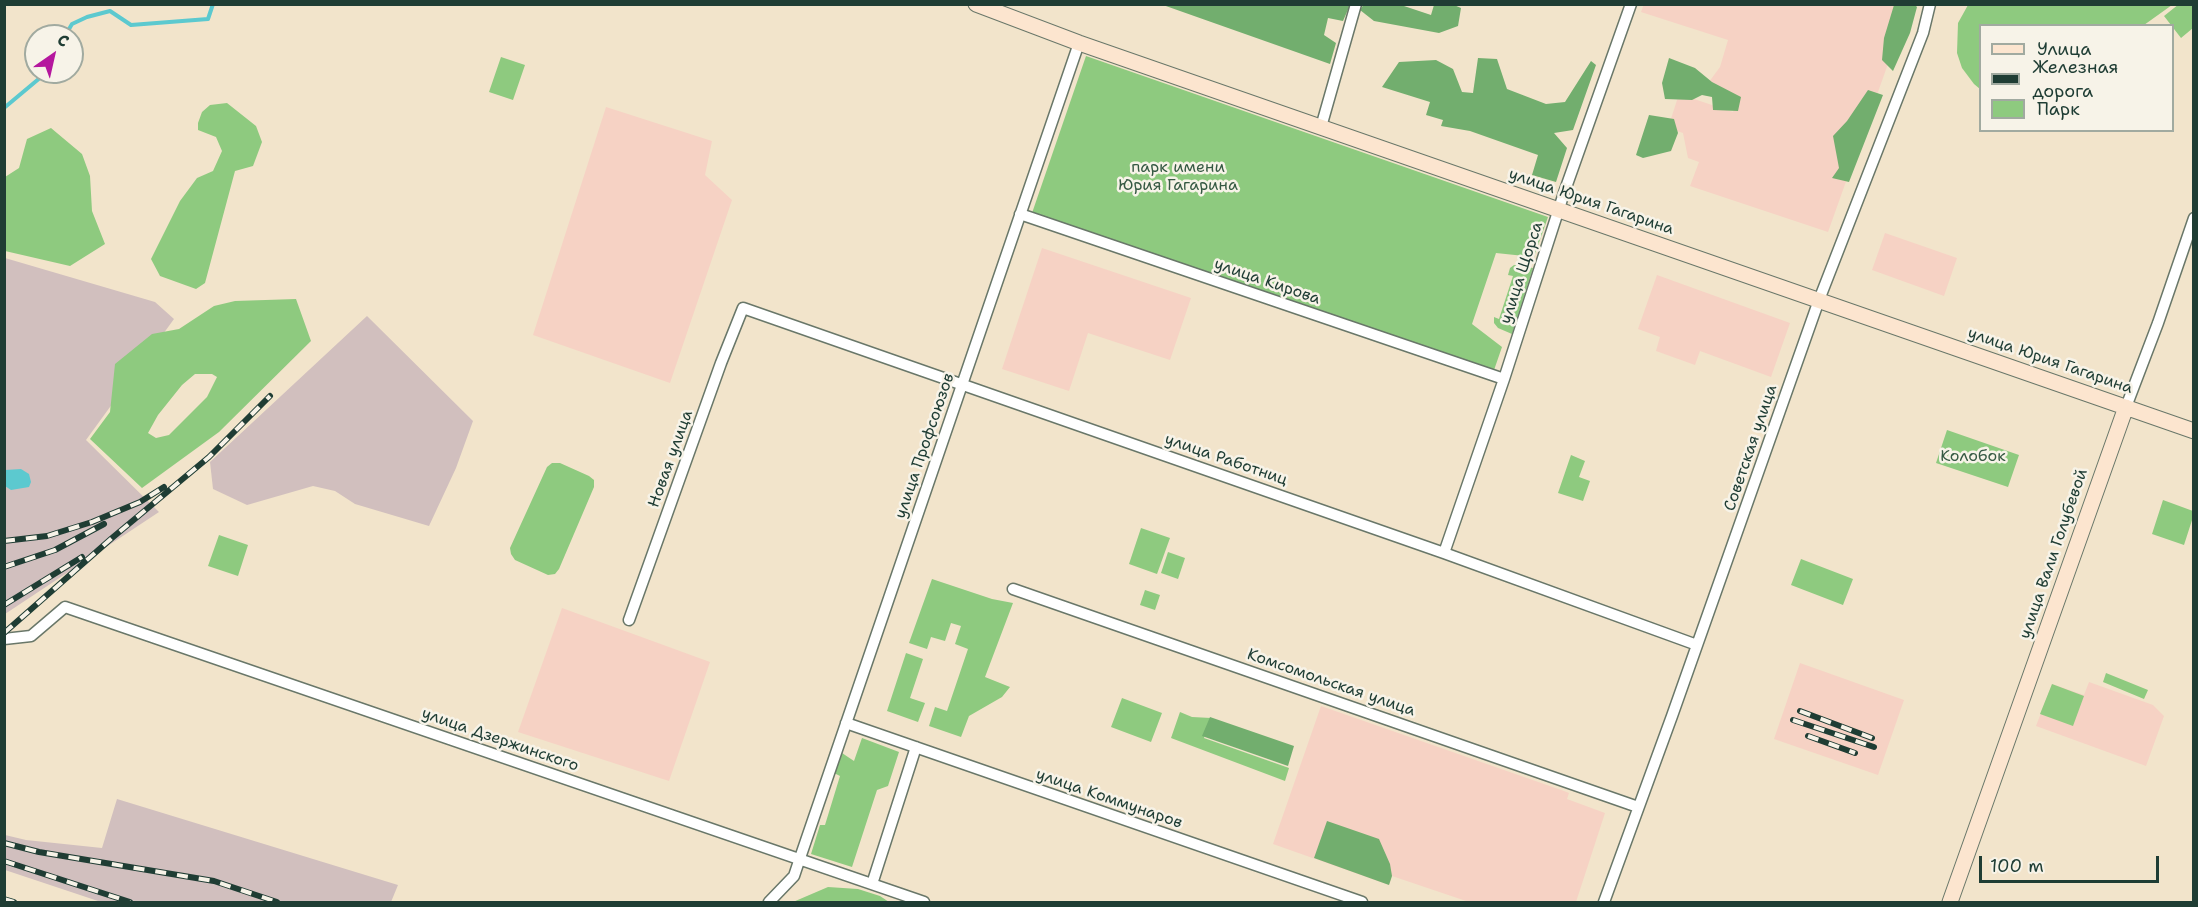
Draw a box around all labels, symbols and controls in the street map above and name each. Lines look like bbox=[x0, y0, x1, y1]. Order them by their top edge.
north arrow bbox=[24, 24, 84, 84]
legend bbox=[1979, 24, 2174, 132]
text: С bbox=[53, 29, 73, 52]
text: Улица bbox=[2037, 37, 2091, 61]
text: Железная дорога bbox=[2032, 55, 2118, 103]
text: Парк bbox=[2037, 97, 2080, 121]
park label: парк имени Юрия Гагарина bbox=[1118, 158, 1238, 196]
street label: улица Юрия Гагарина bbox=[1506, 165, 1676, 239]
street label: улица Щорса bbox=[1496, 220, 1548, 326]
street label: улица Кирова bbox=[1211, 255, 1323, 309]
street label: улица Юрия Гагарина bbox=[1965, 324, 2135, 398]
street label: улица Профсоюзов bbox=[891, 371, 959, 521]
street label: Советская улица bbox=[1720, 382, 1782, 514]
street label: Новая улица bbox=[645, 408, 697, 510]
street label: улица Работниц bbox=[1162, 430, 1290, 490]
park label: Колобок bbox=[1940, 447, 2006, 467]
street label: улица Вали Голубевой bbox=[2016, 466, 2092, 642]
street label: Комсомольская улица bbox=[1244, 645, 1418, 721]
street label: улица Дзержинского bbox=[419, 704, 581, 776]
street label: улица Коммунаров bbox=[1033, 765, 1185, 833]
scale bar bbox=[1982, 844, 2162, 882]
text: 100 m bbox=[1990, 854, 2044, 878]

